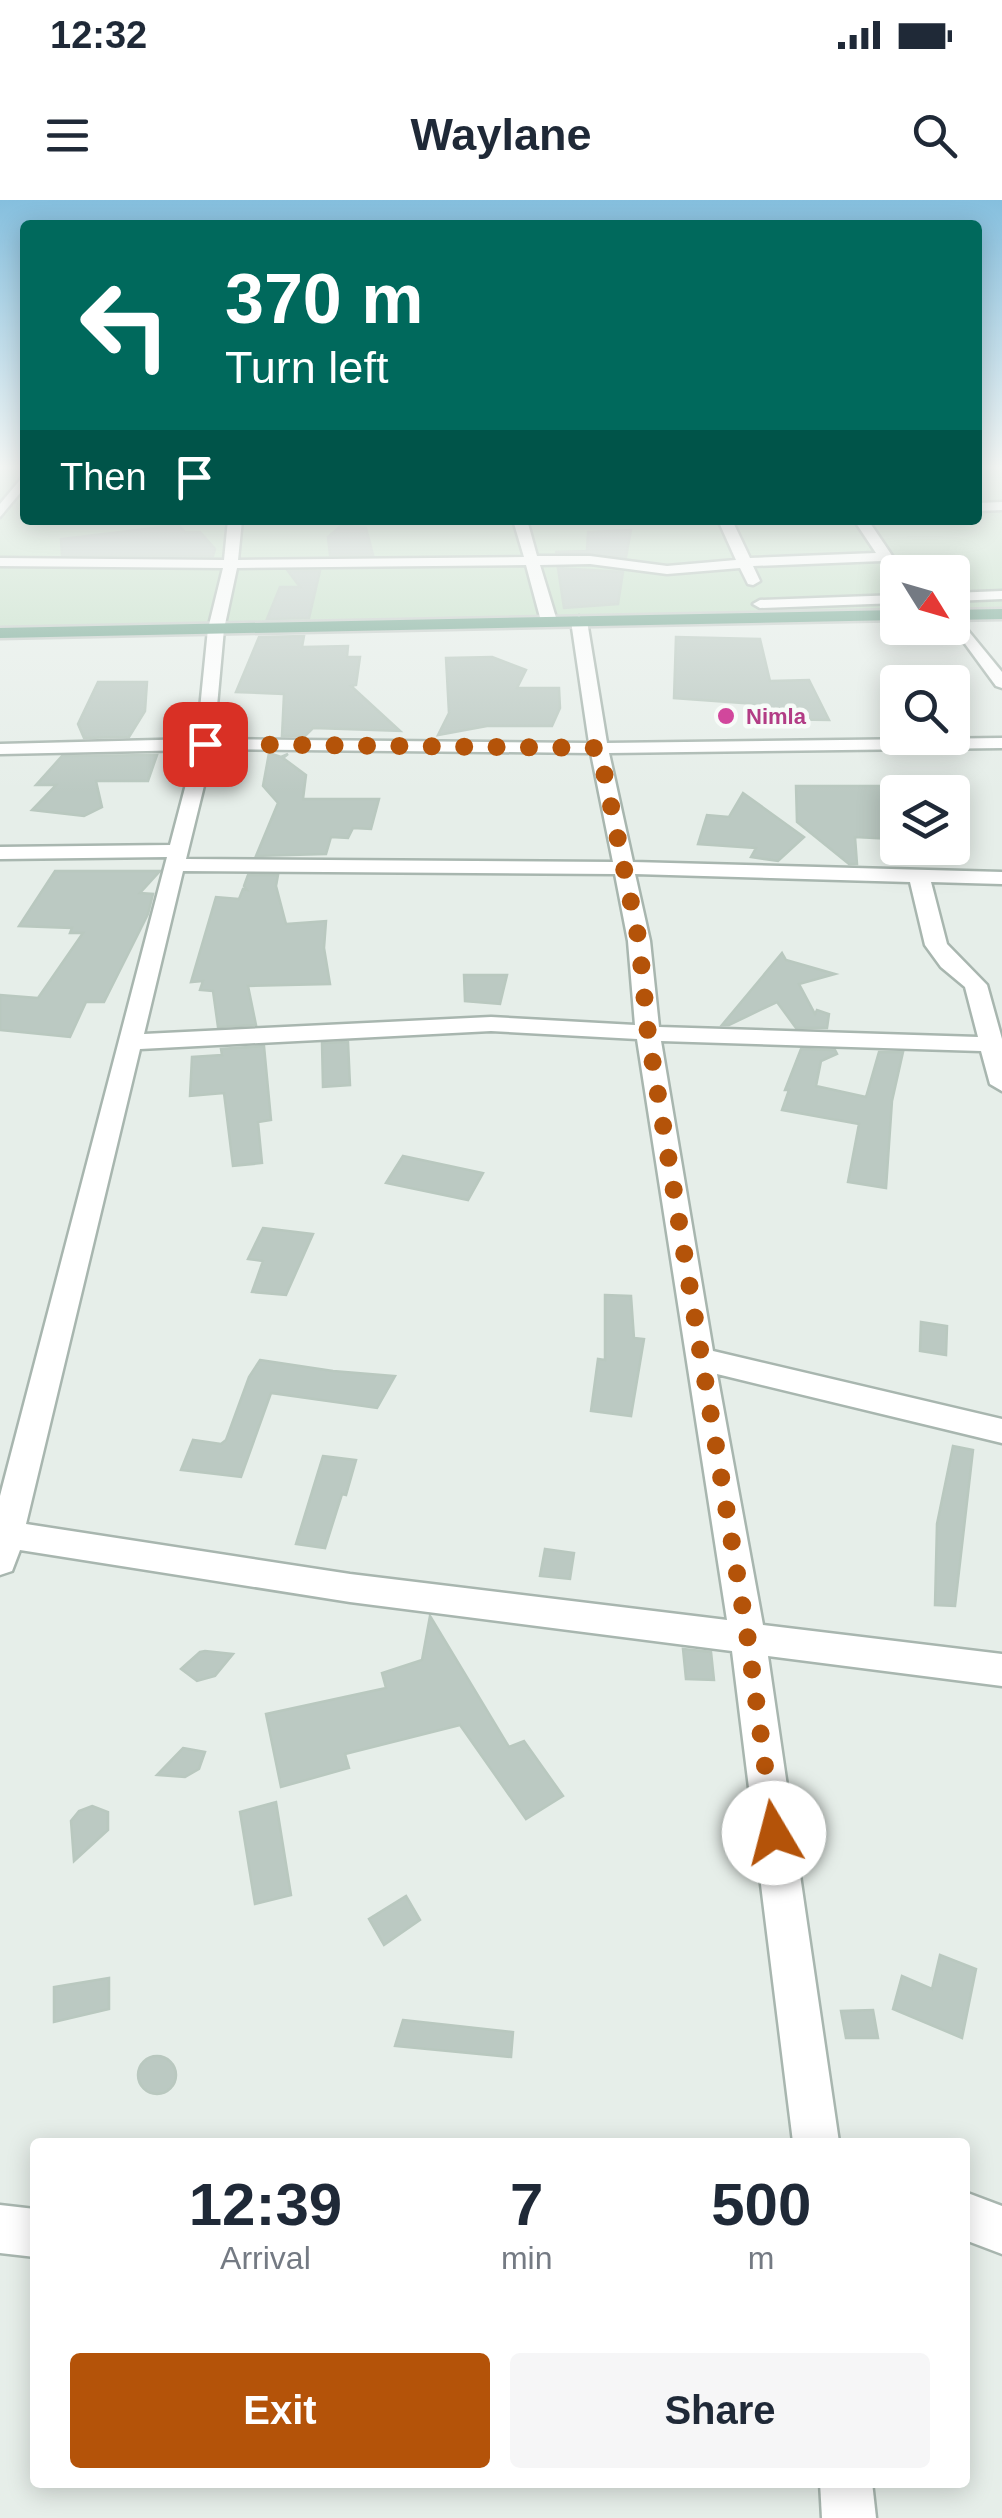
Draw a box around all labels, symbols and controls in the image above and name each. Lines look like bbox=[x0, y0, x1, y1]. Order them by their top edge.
text: 12:32 bbox=[50, 14, 147, 56]
icon: menu bbox=[40, 108, 95, 163]
icon: search bbox=[907, 108, 962, 163]
text: Waylane bbox=[411, 109, 591, 160]
icon: left bbox=[60, 260, 190, 390]
text: 370 m bbox=[225, 260, 423, 338]
text: Turn left bbox=[225, 342, 388, 393]
icon: arrive bbox=[167, 450, 222, 505]
text: Then bbox=[60, 456, 147, 498]
north arrow bbox=[880, 555, 970, 645]
map controls bbox=[880, 555, 970, 865]
button: search bbox=[880, 665, 970, 755]
pin bbox=[163, 702, 248, 787]
place label: Nimla bbox=[746, 704, 807, 729]
marker: Nimla bbox=[715, 705, 737, 727]
icon: arrive bbox=[178, 717, 233, 772]
button: layers bbox=[880, 775, 970, 865]
position arrow bbox=[722, 1781, 826, 1885]
text: 12:39 bbox=[189, 2171, 342, 2238]
text: 7 bbox=[510, 2171, 543, 2238]
text: 500 bbox=[711, 2171, 811, 2238]
text: Arrival bbox=[220, 2240, 311, 2276]
text: min bbox=[501, 2240, 552, 2276]
text: m bbox=[748, 2240, 775, 2276]
button: Exit bbox=[70, 2353, 490, 2468]
button: Share bbox=[510, 2353, 930, 2468]

